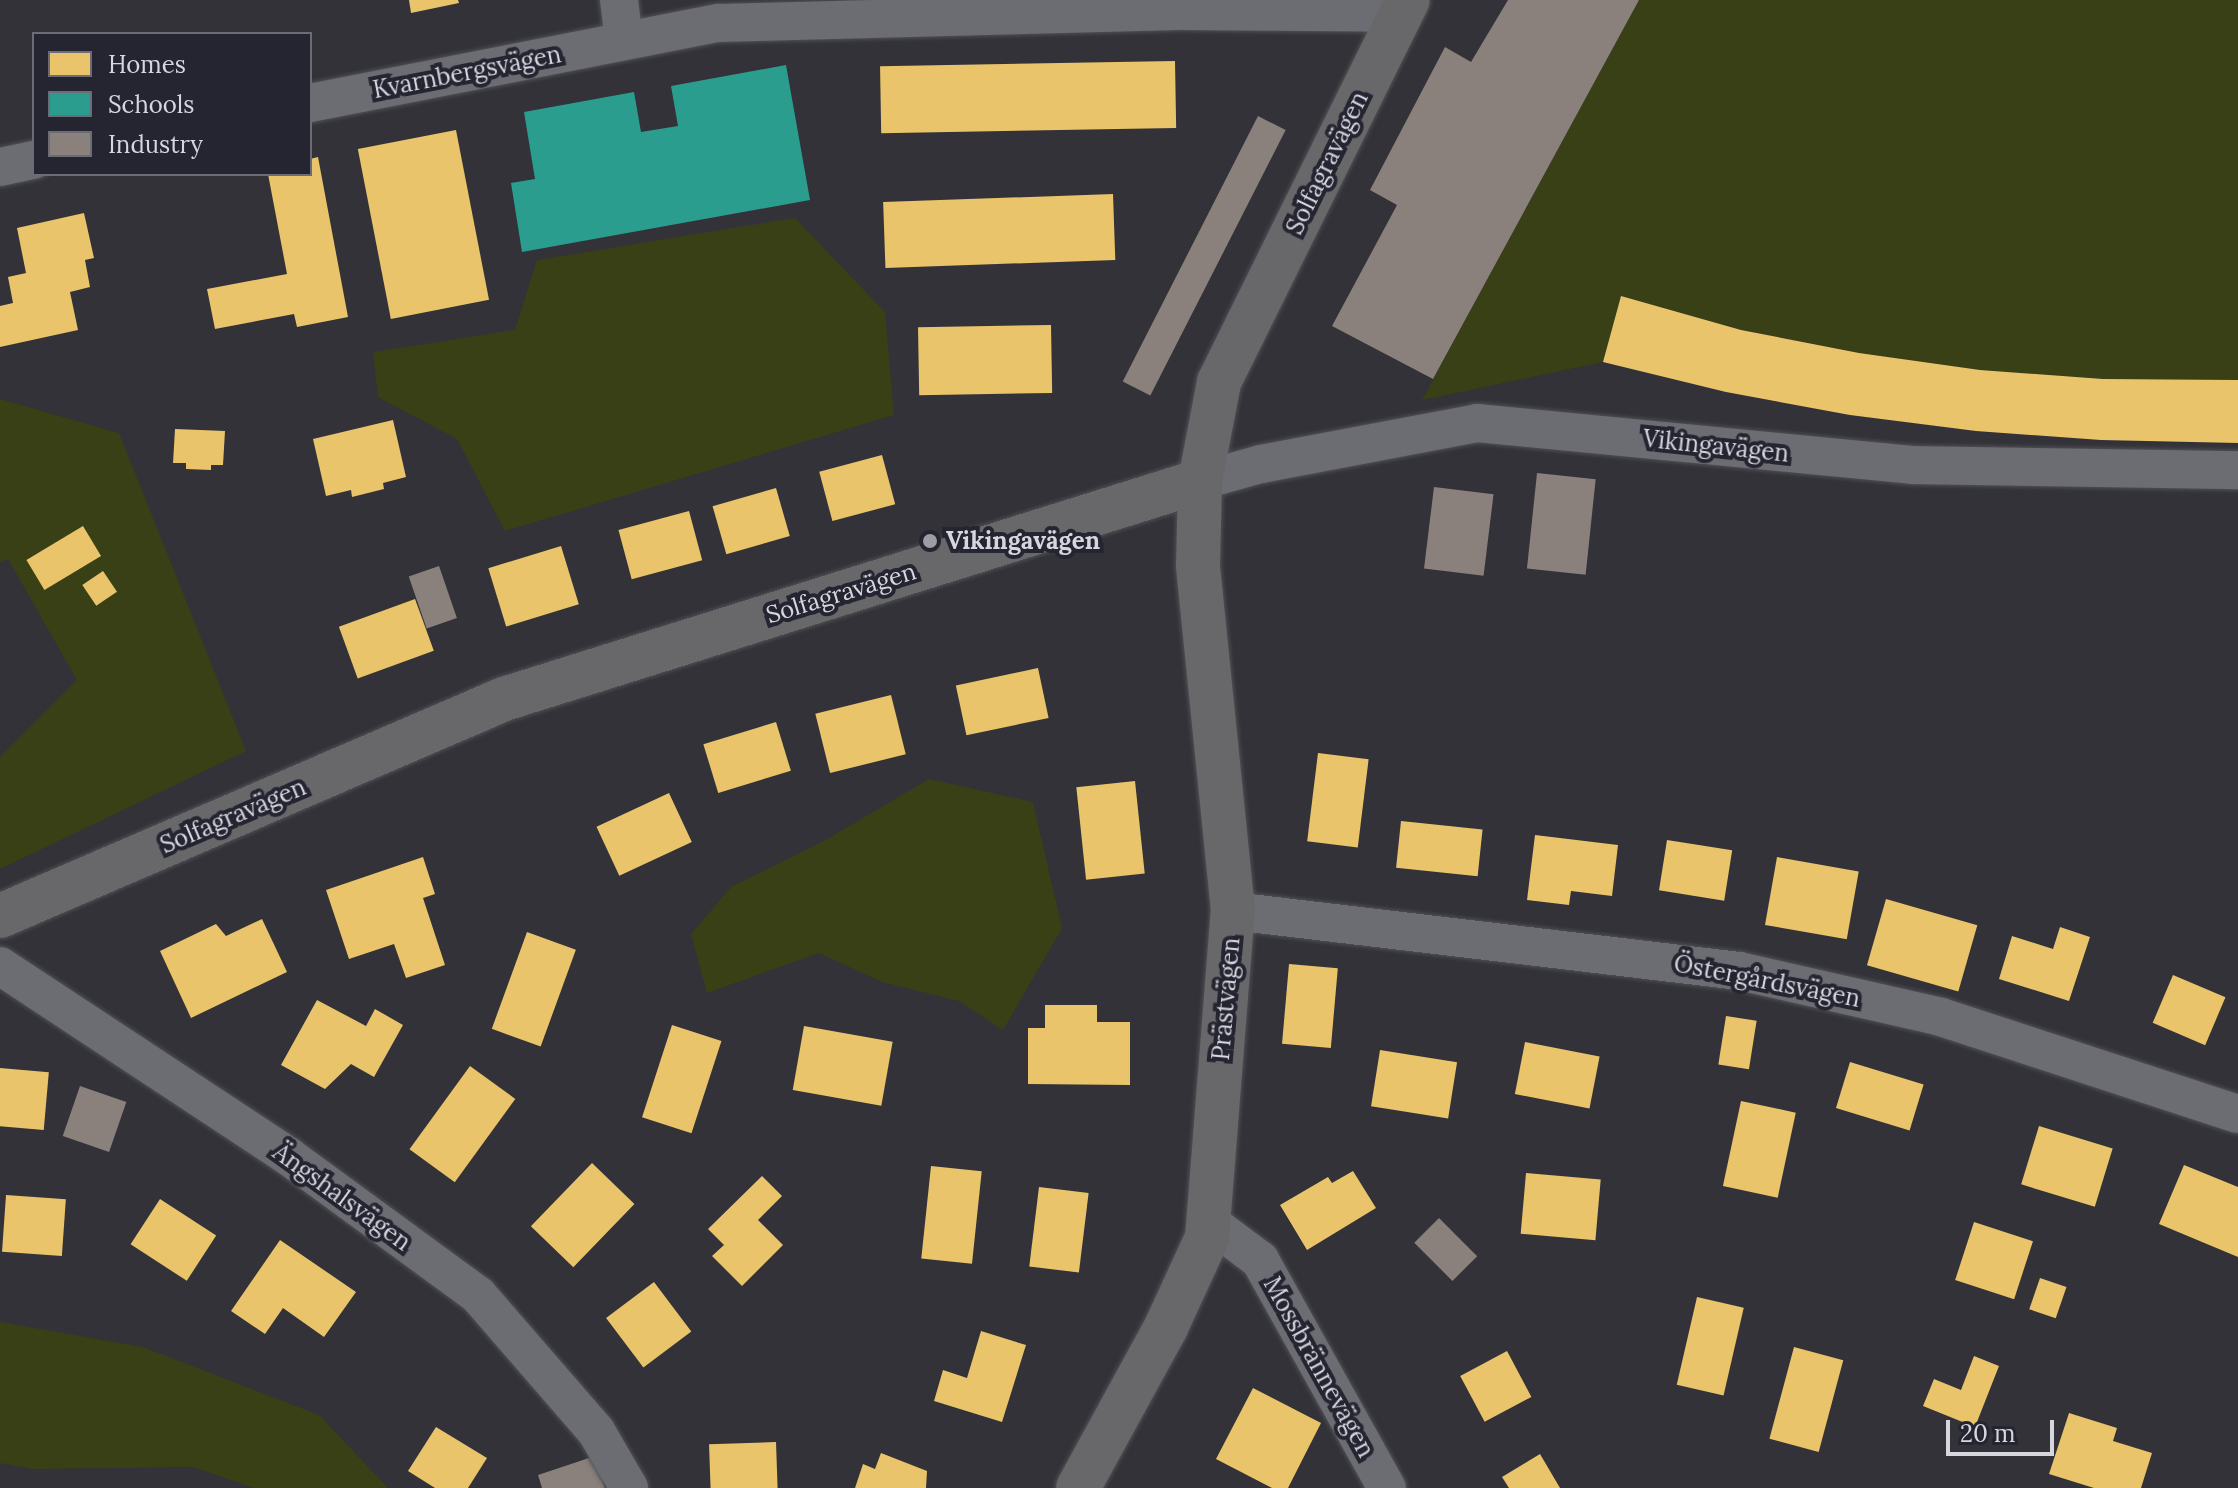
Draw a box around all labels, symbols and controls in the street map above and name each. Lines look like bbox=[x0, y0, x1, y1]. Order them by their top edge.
legend bbox=[32, 32, 312, 176]
street label: Kvarnbergsvägen bbox=[370, 40, 564, 104]
text: Homes bbox=[108, 49, 186, 80]
street label: Solfagravägen bbox=[1280, 87, 1374, 239]
text: Schools bbox=[108, 89, 194, 120]
text: Industry bbox=[108, 129, 203, 160]
street label: Vikingavägen bbox=[1642, 424, 1790, 468]
place label: Vikingavägen bbox=[946, 527, 1100, 555]
marker: Vikingavägen bbox=[921, 532, 939, 550]
street label: Solfagravägen bbox=[763, 557, 919, 629]
street label: Solfagravägen bbox=[156, 772, 310, 860]
street label: Prästvägen bbox=[1206, 937, 1246, 1061]
street label: Östergårdsvägen bbox=[1671, 949, 1863, 1013]
street label: Ängshalsvägen bbox=[267, 1137, 417, 1257]
street label: Mossbrännevägen bbox=[1258, 1272, 1380, 1462]
scale bar bbox=[1950, 1404, 2058, 1454]
text: 20 m bbox=[1960, 1418, 2016, 1449]

